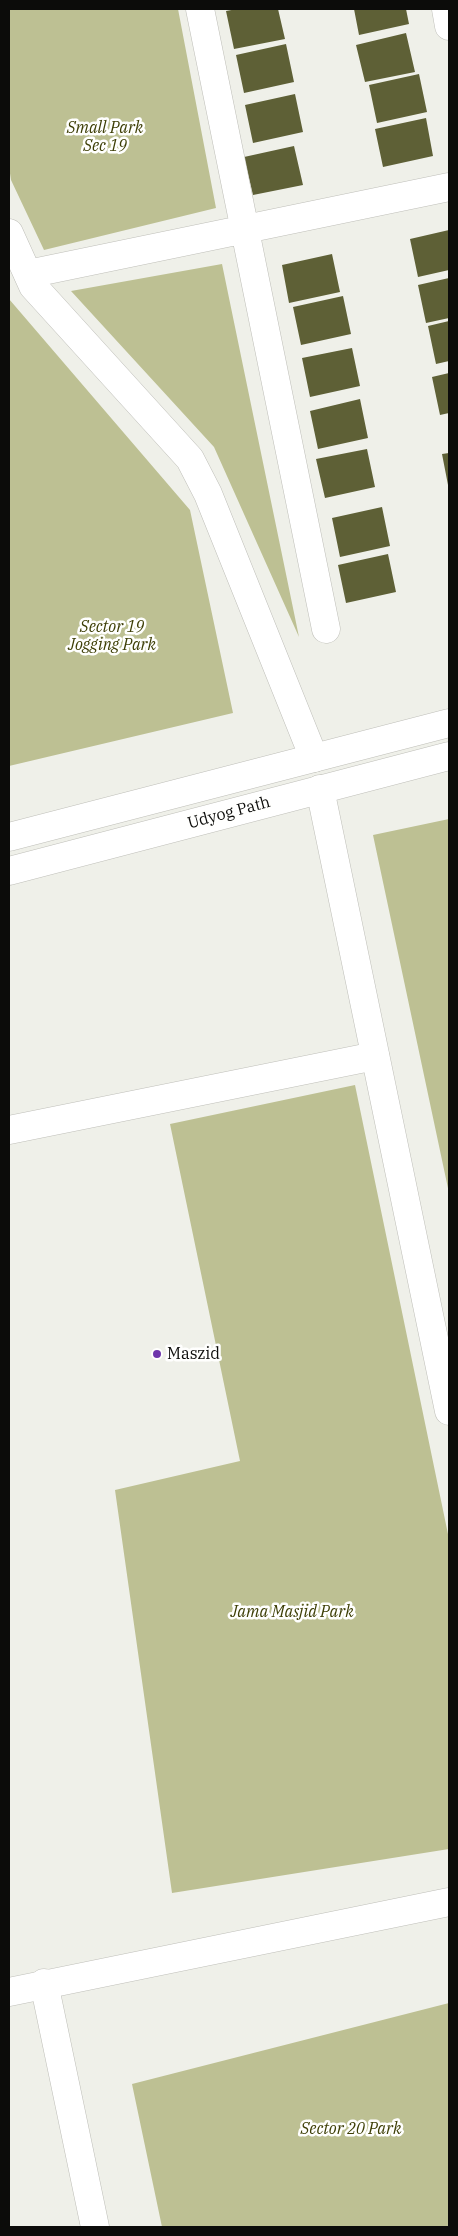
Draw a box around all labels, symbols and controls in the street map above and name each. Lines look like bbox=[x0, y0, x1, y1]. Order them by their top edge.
park label: Small Park Sec 19 bbox=[67, 118, 143, 156]
park label: Sector 19 Jogging Park bbox=[68, 617, 156, 655]
street label: Udyog Path bbox=[185, 793, 273, 833]
place label: Maszid bbox=[167, 1344, 220, 1364]
marker: Maszid bbox=[151, 1348, 163, 1360]
park label: Jama Masjid Park bbox=[230, 1602, 354, 1622]
park label: Sector 20 Park bbox=[300, 2119, 402, 2139]

